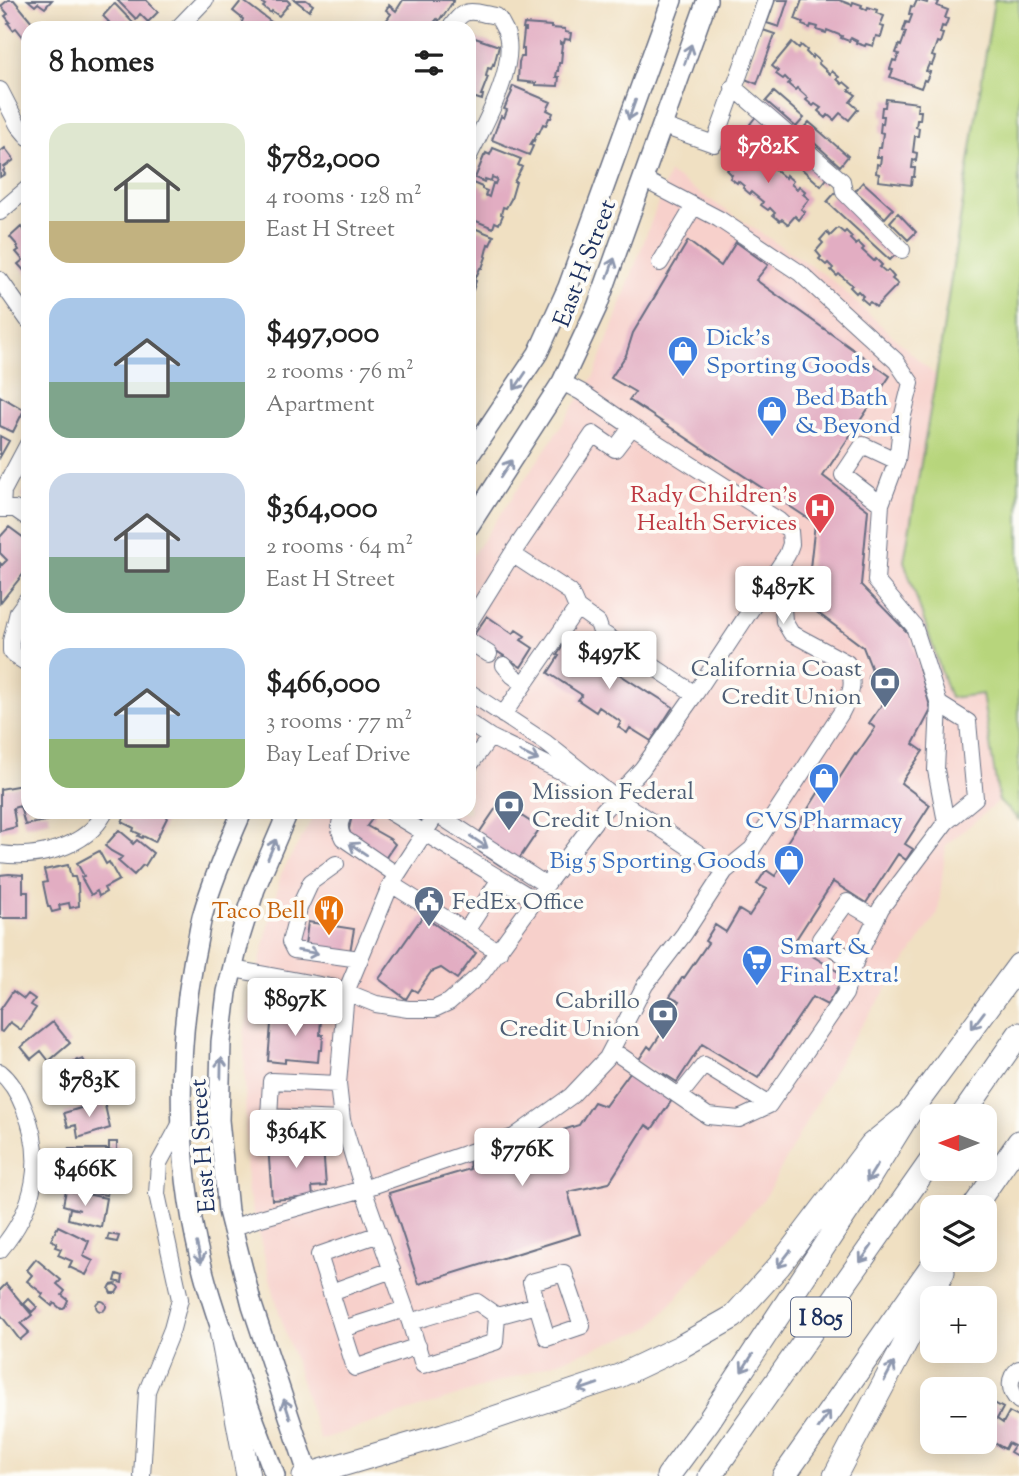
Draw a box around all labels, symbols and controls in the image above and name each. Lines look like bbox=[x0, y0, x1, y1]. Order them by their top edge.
text: 8 homes bbox=[49, 42, 154, 85]
one-way arrow bbox=[683, 43, 695, 65]
icon: filters bbox=[410, 44, 448, 82]
one-way arrow bbox=[625, 99, 637, 121]
pin: $782K bbox=[719, 125, 817, 185]
text: $782K bbox=[737, 131, 799, 164]
text: $782,000 bbox=[266, 138, 380, 181]
icon: home bbox=[105, 151, 189, 235]
text: 4 rooms · 128 m² bbox=[266, 181, 422, 214]
street label: East H Street bbox=[546, 195, 626, 333]
text: East H Street bbox=[266, 214, 395, 247]
one-way arrow bbox=[606, 258, 618, 280]
text: $497,000 bbox=[266, 313, 379, 356]
place label: Dick's Sporting Goods bbox=[706, 322, 870, 384]
icon: home bbox=[105, 326, 189, 410]
shop icon: Dick's Sporting Goods bbox=[666, 334, 700, 378]
text: 2 rooms · 76 m² bbox=[266, 356, 414, 389]
one-way arrow bbox=[513, 370, 527, 390]
place label: Bed Bath & Beyond bbox=[795, 382, 901, 444]
text: Apartment bbox=[266, 389, 375, 422]
shop icon: Bed Bath & Beyond bbox=[755, 394, 789, 438]
one-way arrow bbox=[499, 460, 514, 479]
place label: Rady Children's Health Services bbox=[630, 479, 797, 541]
text: $364,000 bbox=[266, 488, 378, 531]
hospital icon: Rady Children's Health Services bbox=[803, 491, 837, 535]
icon: home bbox=[105, 501, 189, 585]
text: 2 rooms · 64 m² bbox=[266, 531, 413, 564]
text: East H Street bbox=[266, 564, 395, 597]
pin: $487K bbox=[734, 566, 832, 626]
text: $487K bbox=[751, 572, 815, 605]
pin: $497K bbox=[560, 632, 658, 691]
text: $497K bbox=[578, 637, 641, 670]
place label: California Coast Credit Union bbox=[691, 653, 862, 715]
text: $466,000 bbox=[266, 663, 380, 706]
bank icon: California Coast Credit Union bbox=[868, 665, 902, 709]
icon: home bbox=[105, 676, 189, 760]
text: 3 rooms · 77 m² bbox=[266, 706, 412, 739]
text: Bay Leaf Drive bbox=[266, 739, 411, 772]
one-way arrow bbox=[518, 749, 539, 763]
shop icon: CVS Pharmacy bbox=[807, 761, 841, 805]
place label: Mission Federal Credit Union bbox=[532, 776, 695, 838]
bank icon: Mission Federal Credit Union bbox=[492, 788, 526, 832]
place label: CVS Pharmacy bbox=[745, 805, 903, 839]
one-way arrow bbox=[469, 834, 488, 849]
one-way arrow bbox=[266, 838, 279, 860]
one-way arrow bbox=[349, 841, 368, 856]
shop icon: Big 5 Sporting Goods bbox=[772, 843, 806, 887]
place label: Big 5 Sporting Goods bbox=[550, 845, 766, 879]
public building icon: FedEx Office bbox=[412, 884, 446, 928]
place label: FedEx Office bbox=[452, 886, 584, 920]
restaurant icon: Taco Bell bbox=[312, 893, 346, 937]
place label: Taco Bell bbox=[212, 895, 306, 929]
place label: Smart & Final Extra! bbox=[780, 931, 899, 993]
supermarket icon: Smart & Final Extra! bbox=[740, 943, 774, 987]
one-way arrow bbox=[296, 945, 319, 958]
pin: $897K bbox=[246, 978, 344, 1038]
text: $897K bbox=[263, 984, 327, 1017]
place label: Cabrillo Credit Union bbox=[499, 985, 640, 1047]
bank icon: Cabrillo Credit Union bbox=[646, 997, 680, 1041]
one-way arrow bbox=[971, 1010, 986, 1029]
one-way arrow bbox=[214, 1057, 227, 1080]
pin: $783K bbox=[40, 1060, 138, 1119]
text: $783K bbox=[58, 1065, 120, 1098]
street label: East H Street bbox=[182, 1078, 226, 1214]
north arrow bbox=[920, 1104, 998, 1181]
map controls bbox=[920, 1104, 997, 1454]
pin: $364K bbox=[247, 1110, 345, 1170]
text: $364K bbox=[266, 1116, 326, 1149]
pin: $776K bbox=[473, 1128, 571, 1188]
text: $776K bbox=[490, 1134, 554, 1167]
pin: $466K bbox=[36, 1148, 134, 1208]
text: $466K bbox=[53, 1154, 117, 1187]
one-way arrow bbox=[865, 1163, 880, 1182]
button: layers bbox=[920, 1195, 997, 1272]
one-way arrow bbox=[193, 1241, 207, 1264]
one-way arrow bbox=[859, 1244, 873, 1263]
one-way arrow bbox=[777, 1249, 792, 1268]
button: + bbox=[920, 1286, 997, 1363]
road number: I 805 bbox=[791, 1298, 851, 1336]
one-way arrow bbox=[740, 1353, 754, 1372]
one-way arrow bbox=[883, 1362, 896, 1383]
button: − bbox=[920, 1377, 997, 1454]
one-way arrow bbox=[578, 1381, 600, 1394]
one-way arrow bbox=[279, 1399, 292, 1421]
one-way arrow bbox=[817, 1411, 831, 1430]

